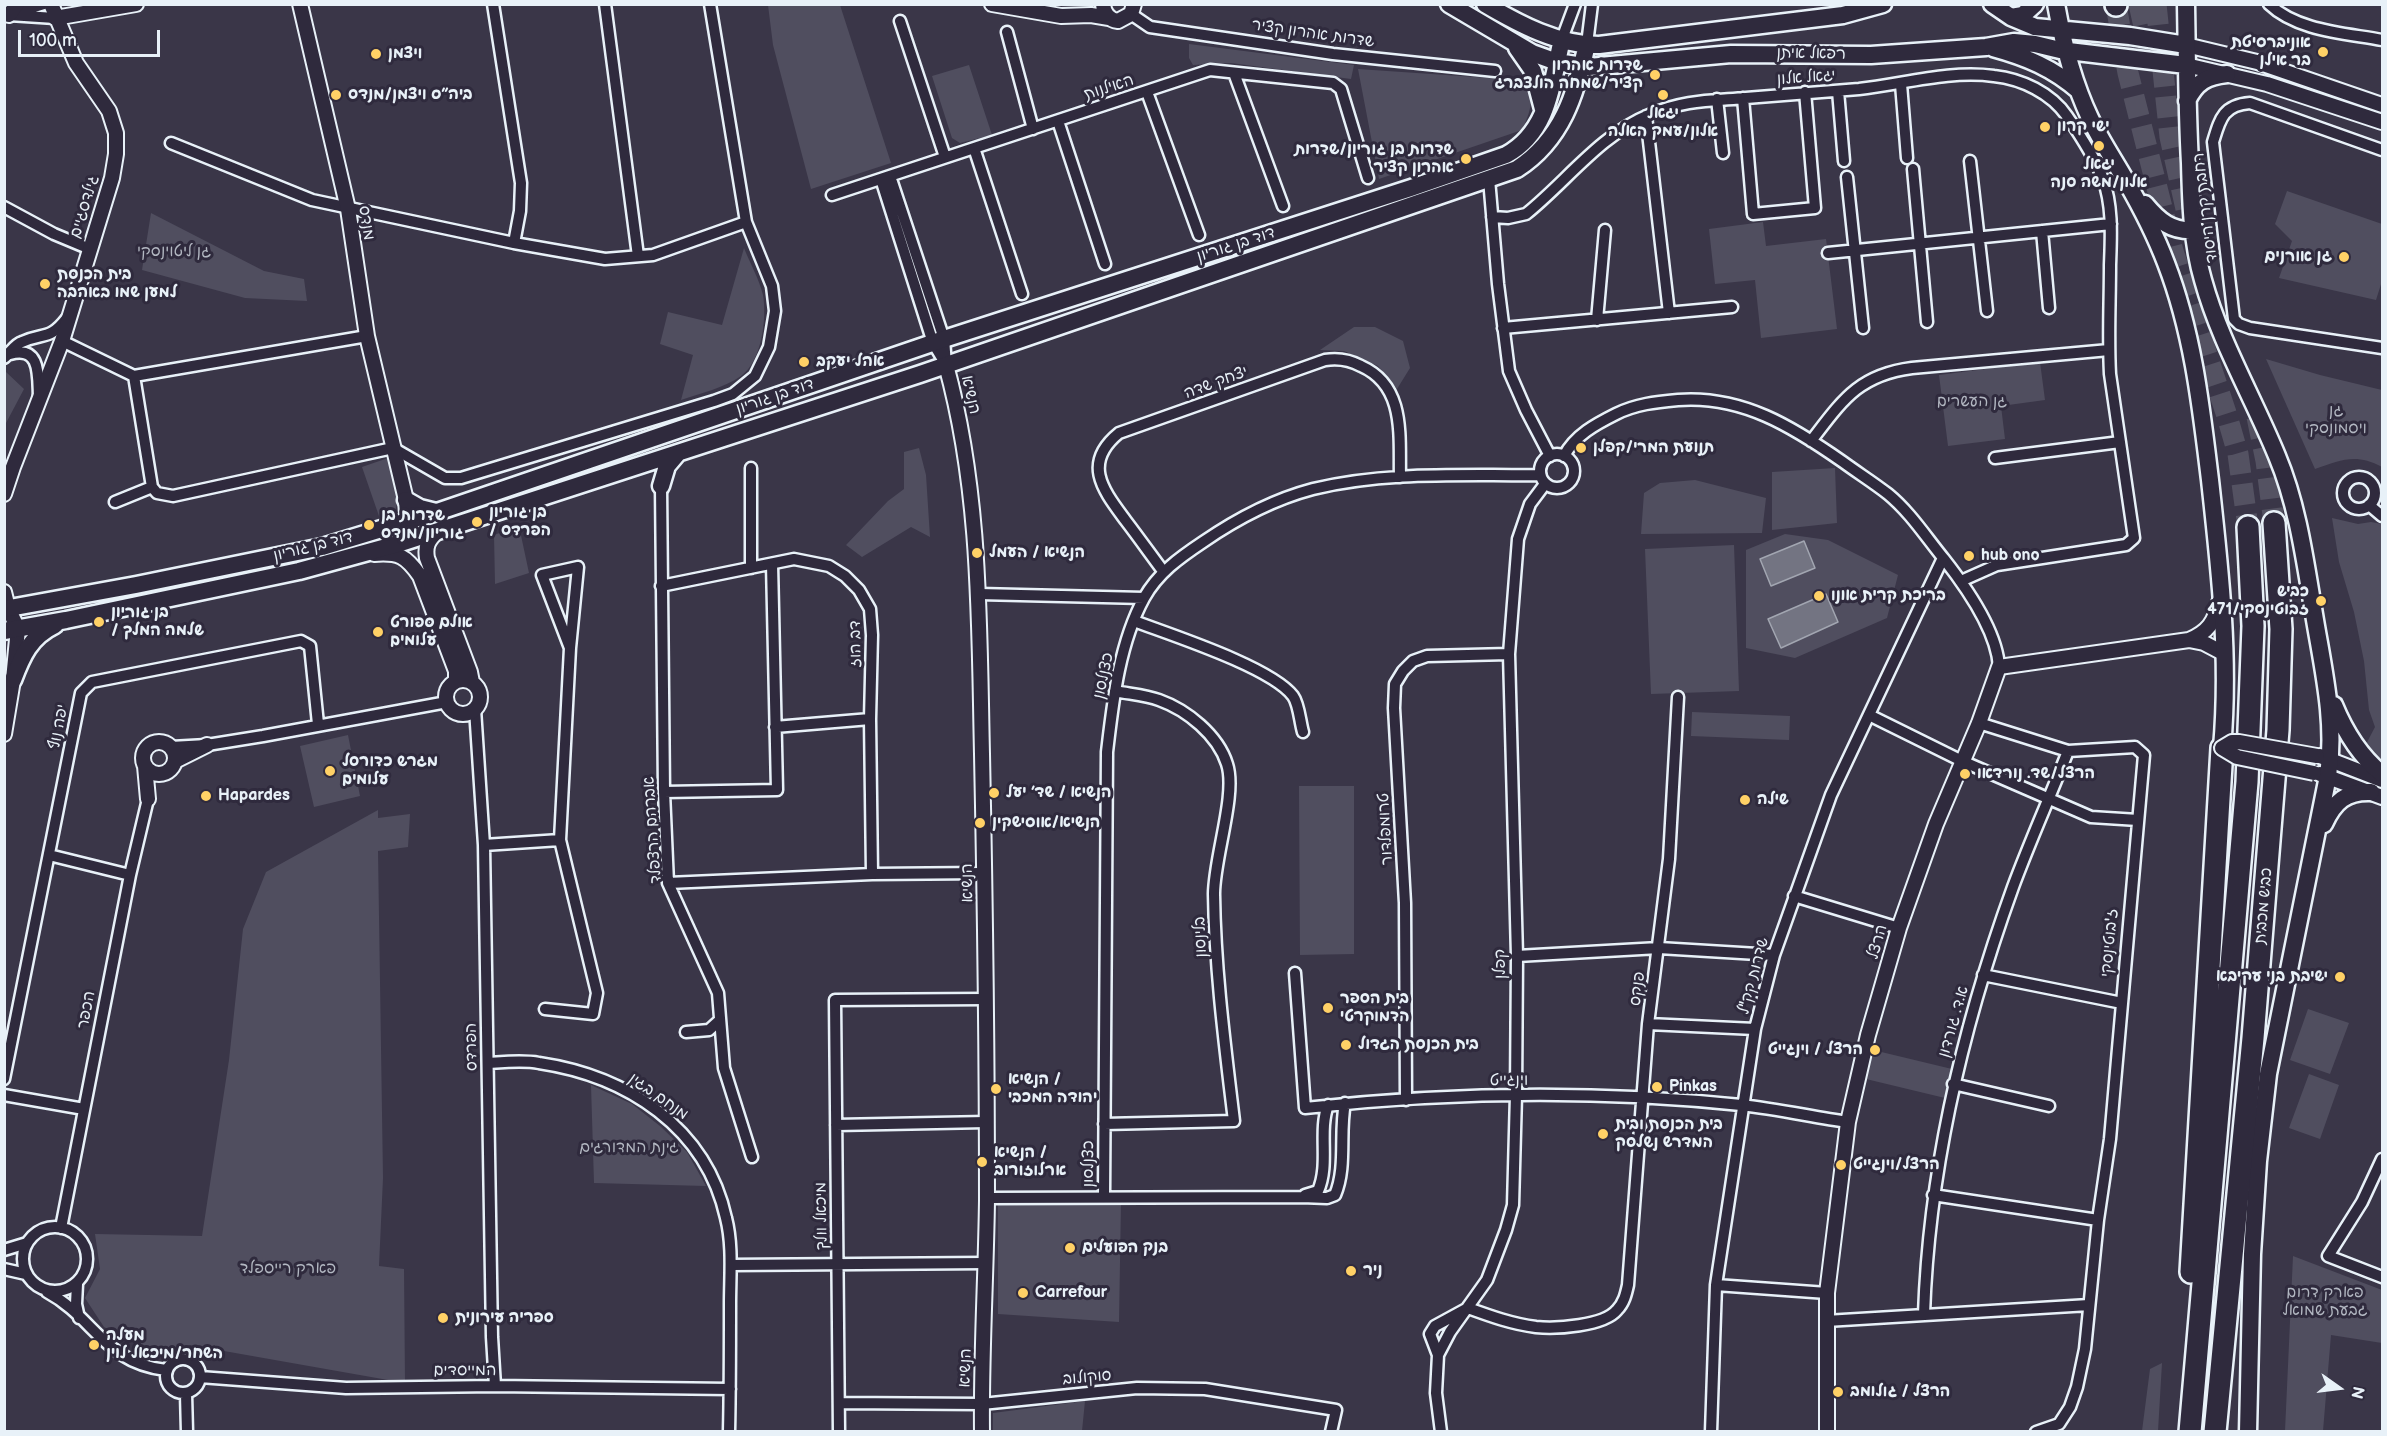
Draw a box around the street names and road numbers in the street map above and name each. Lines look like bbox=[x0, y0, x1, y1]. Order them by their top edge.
street label: שדרות אהרון קציר bbox=[1250, 16, 1376, 52]
street label: רפאל איתן bbox=[1776, 44, 1846, 64]
street label: יגאל אלון bbox=[1776, 66, 1836, 90]
street label: האילנות bbox=[1082, 71, 1136, 105]
street label: רחבת קרן היסוד bbox=[2190, 152, 2222, 264]
street label: גילדסגיים bbox=[66, 173, 104, 241]
street label: מנדס bbox=[354, 204, 378, 242]
street label: דוד בן גוריון bbox=[1194, 223, 1278, 267]
street label: יצחק שדה bbox=[1181, 363, 1251, 403]
street label: הנשיא bbox=[956, 374, 984, 416]
street label: דוד בן גוריון bbox=[733, 375, 817, 419]
street label: דוד בן גוריון bbox=[271, 528, 355, 566]
street label: דב הוז bbox=[846, 620, 866, 668]
street label: כצנלסון bbox=[1090, 651, 1118, 701]
street label: יפה נוף bbox=[45, 703, 73, 751]
street label: אברהם הרצפלד bbox=[640, 776, 666, 884]
street label: טרומפלדור bbox=[1375, 792, 1397, 866]
street label: הנשיא bbox=[958, 863, 978, 903]
street label: כביש מכבית bbox=[2251, 867, 2277, 945]
street label: ז'בוטינסקי bbox=[2097, 908, 2123, 978]
street label: בלינסון bbox=[1190, 916, 1212, 958]
street label: הרצל bbox=[1864, 922, 1892, 962]
street label: שדרות קק"ל bbox=[1735, 936, 1773, 1016]
street label: קפלן bbox=[1491, 949, 1511, 979]
street label: פנקס bbox=[1626, 971, 1650, 1007]
street label: א.ד. גורדון bbox=[1935, 984, 1973, 1060]
street label: הכפר bbox=[74, 989, 100, 1031]
street label: הפרדס bbox=[462, 1023, 482, 1071]
street label: מנחם בגין bbox=[624, 1069, 692, 1125]
street label: וינגייט bbox=[1490, 1071, 1528, 1091]
street label: כצנלסון bbox=[1079, 1140, 1099, 1188]
street label: מיכאל וולך bbox=[812, 1182, 832, 1250]
street label: הנשיא bbox=[956, 1348, 976, 1388]
street label: המייסדים bbox=[434, 1361, 496, 1381]
street label: סוקולוב bbox=[1062, 1366, 1112, 1390]

